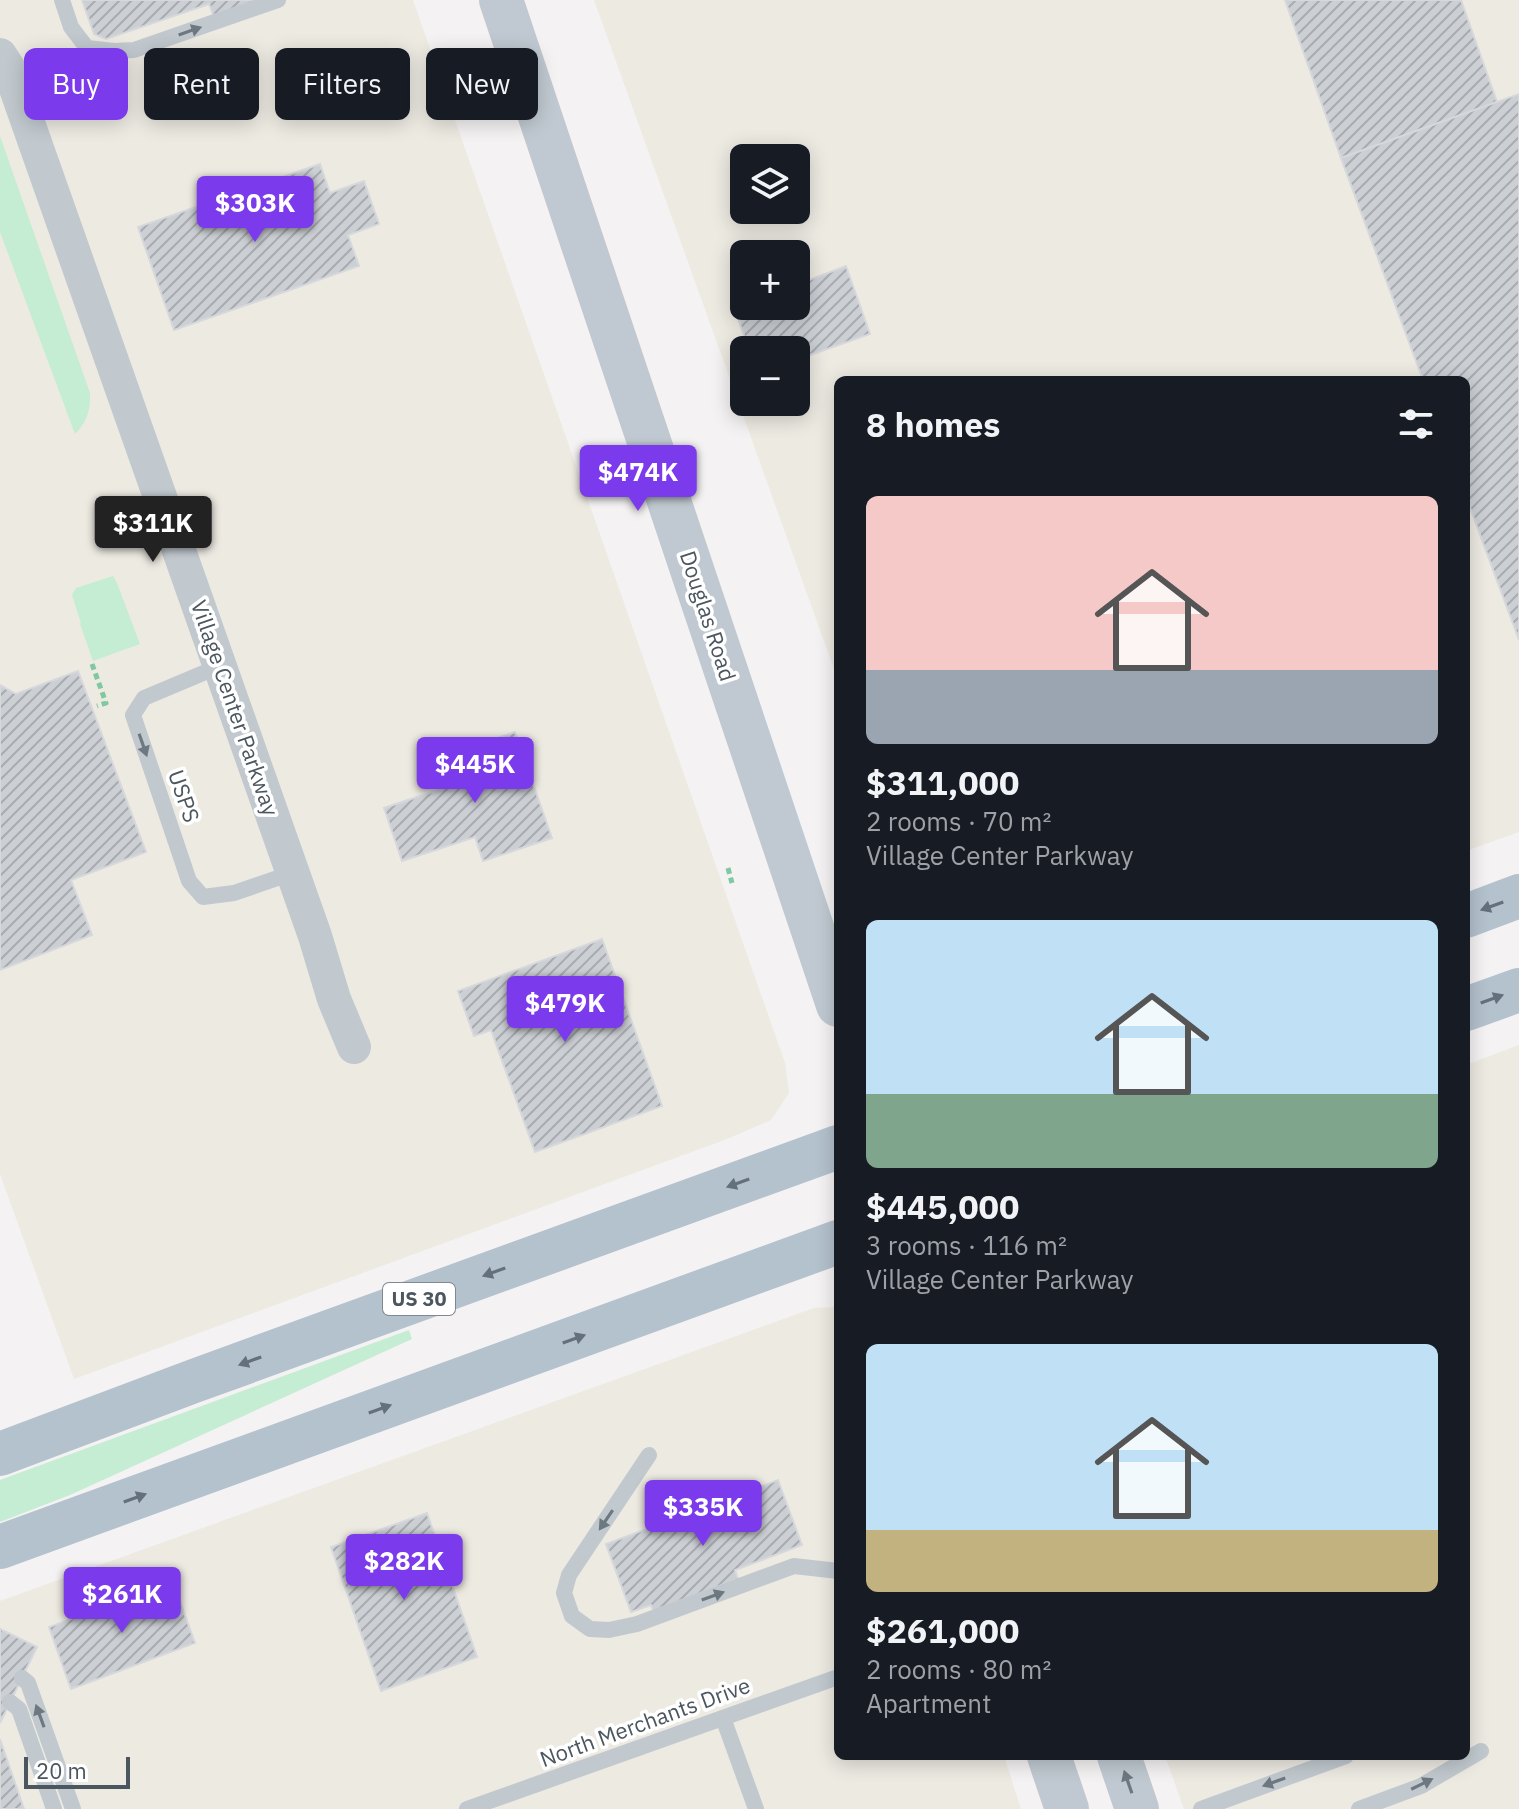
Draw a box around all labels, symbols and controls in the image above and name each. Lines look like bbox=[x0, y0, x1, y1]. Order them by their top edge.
one-way arrow bbox=[178, 24, 202, 36]
chip: Buy bbox=[24, 48, 128, 120]
chip: Rent bbox=[144, 48, 259, 120]
chip: Filters bbox=[275, 48, 410, 120]
chip: New bbox=[426, 48, 538, 120]
map controls bbox=[730, 144, 810, 416]
button: layers bbox=[730, 144, 810, 224]
pin: $303K bbox=[199, 176, 311, 244]
text: $303K bbox=[215, 185, 295, 219]
button: + bbox=[730, 240, 810, 320]
button: − bbox=[730, 336, 810, 416]
text: 8 homes bbox=[866, 402, 1001, 446]
icon: filters bbox=[1394, 402, 1438, 446]
pin: $474K bbox=[582, 445, 694, 513]
text: $474K bbox=[598, 454, 678, 488]
pin: $311K bbox=[97, 496, 209, 564]
text: $311K bbox=[113, 505, 193, 539]
street label: Douglas Road bbox=[674, 547, 743, 685]
icon: home bbox=[1080, 548, 1224, 692]
street label: Village Center Parkway bbox=[185, 596, 286, 820]
one-way arrow bbox=[137, 733, 149, 757]
pin: $445K bbox=[419, 737, 531, 805]
text: $445K bbox=[435, 746, 515, 780]
text: $311,000 bbox=[866, 760, 1019, 804]
street label: USPS bbox=[162, 766, 207, 826]
text: 2 rooms · 70 m² bbox=[866, 804, 1051, 838]
text: Village Center Parkway bbox=[866, 838, 1133, 872]
one-way arrow bbox=[1480, 900, 1504, 913]
icon: home bbox=[1080, 972, 1224, 1116]
pin: $479K bbox=[509, 976, 621, 1044]
text: $479K bbox=[525, 985, 605, 1019]
one-way arrow bbox=[1481, 993, 1505, 1005]
one-way arrow bbox=[726, 1177, 750, 1190]
text: $445,000 bbox=[866, 1184, 1019, 1228]
text: 3 rooms · 116 m² bbox=[866, 1228, 1067, 1262]
text: Village Center Parkway bbox=[866, 1262, 1133, 1296]
one-way arrow bbox=[482, 1266, 506, 1279]
road number: US 30 bbox=[383, 1283, 455, 1315]
one-way arrow bbox=[562, 1332, 586, 1344]
one-way arrow bbox=[237, 1355, 261, 1367]
icon: home bbox=[1080, 1396, 1224, 1540]
one-way arrow bbox=[368, 1403, 392, 1415]
pin: $335K bbox=[647, 1480, 759, 1548]
text: $335K bbox=[663, 1489, 743, 1523]
one-way arrow bbox=[124, 1492, 148, 1504]
one-way arrow bbox=[599, 1509, 614, 1530]
pin: $282K bbox=[348, 1534, 460, 1602]
text: $282K bbox=[364, 1543, 444, 1577]
pin: $261K bbox=[66, 1567, 178, 1635]
text: $261K bbox=[82, 1576, 162, 1610]
one-way arrow bbox=[701, 1589, 725, 1602]
text: $261,000 bbox=[866, 1608, 1019, 1652]
text: 2 rooms · 80 m² bbox=[866, 1652, 1051, 1686]
street label: North Merchants Drive bbox=[536, 1670, 754, 1773]
text: Apartment bbox=[866, 1686, 991, 1720]
one-way arrow bbox=[33, 1704, 46, 1728]
scale bar bbox=[24, 1753, 130, 1789]
text: 20 m bbox=[36, 1756, 87, 1785]
one-way arrow bbox=[1122, 1770, 1134, 1794]
one-way arrow bbox=[1262, 1777, 1286, 1789]
one-way arrow bbox=[1410, 1777, 1433, 1791]

